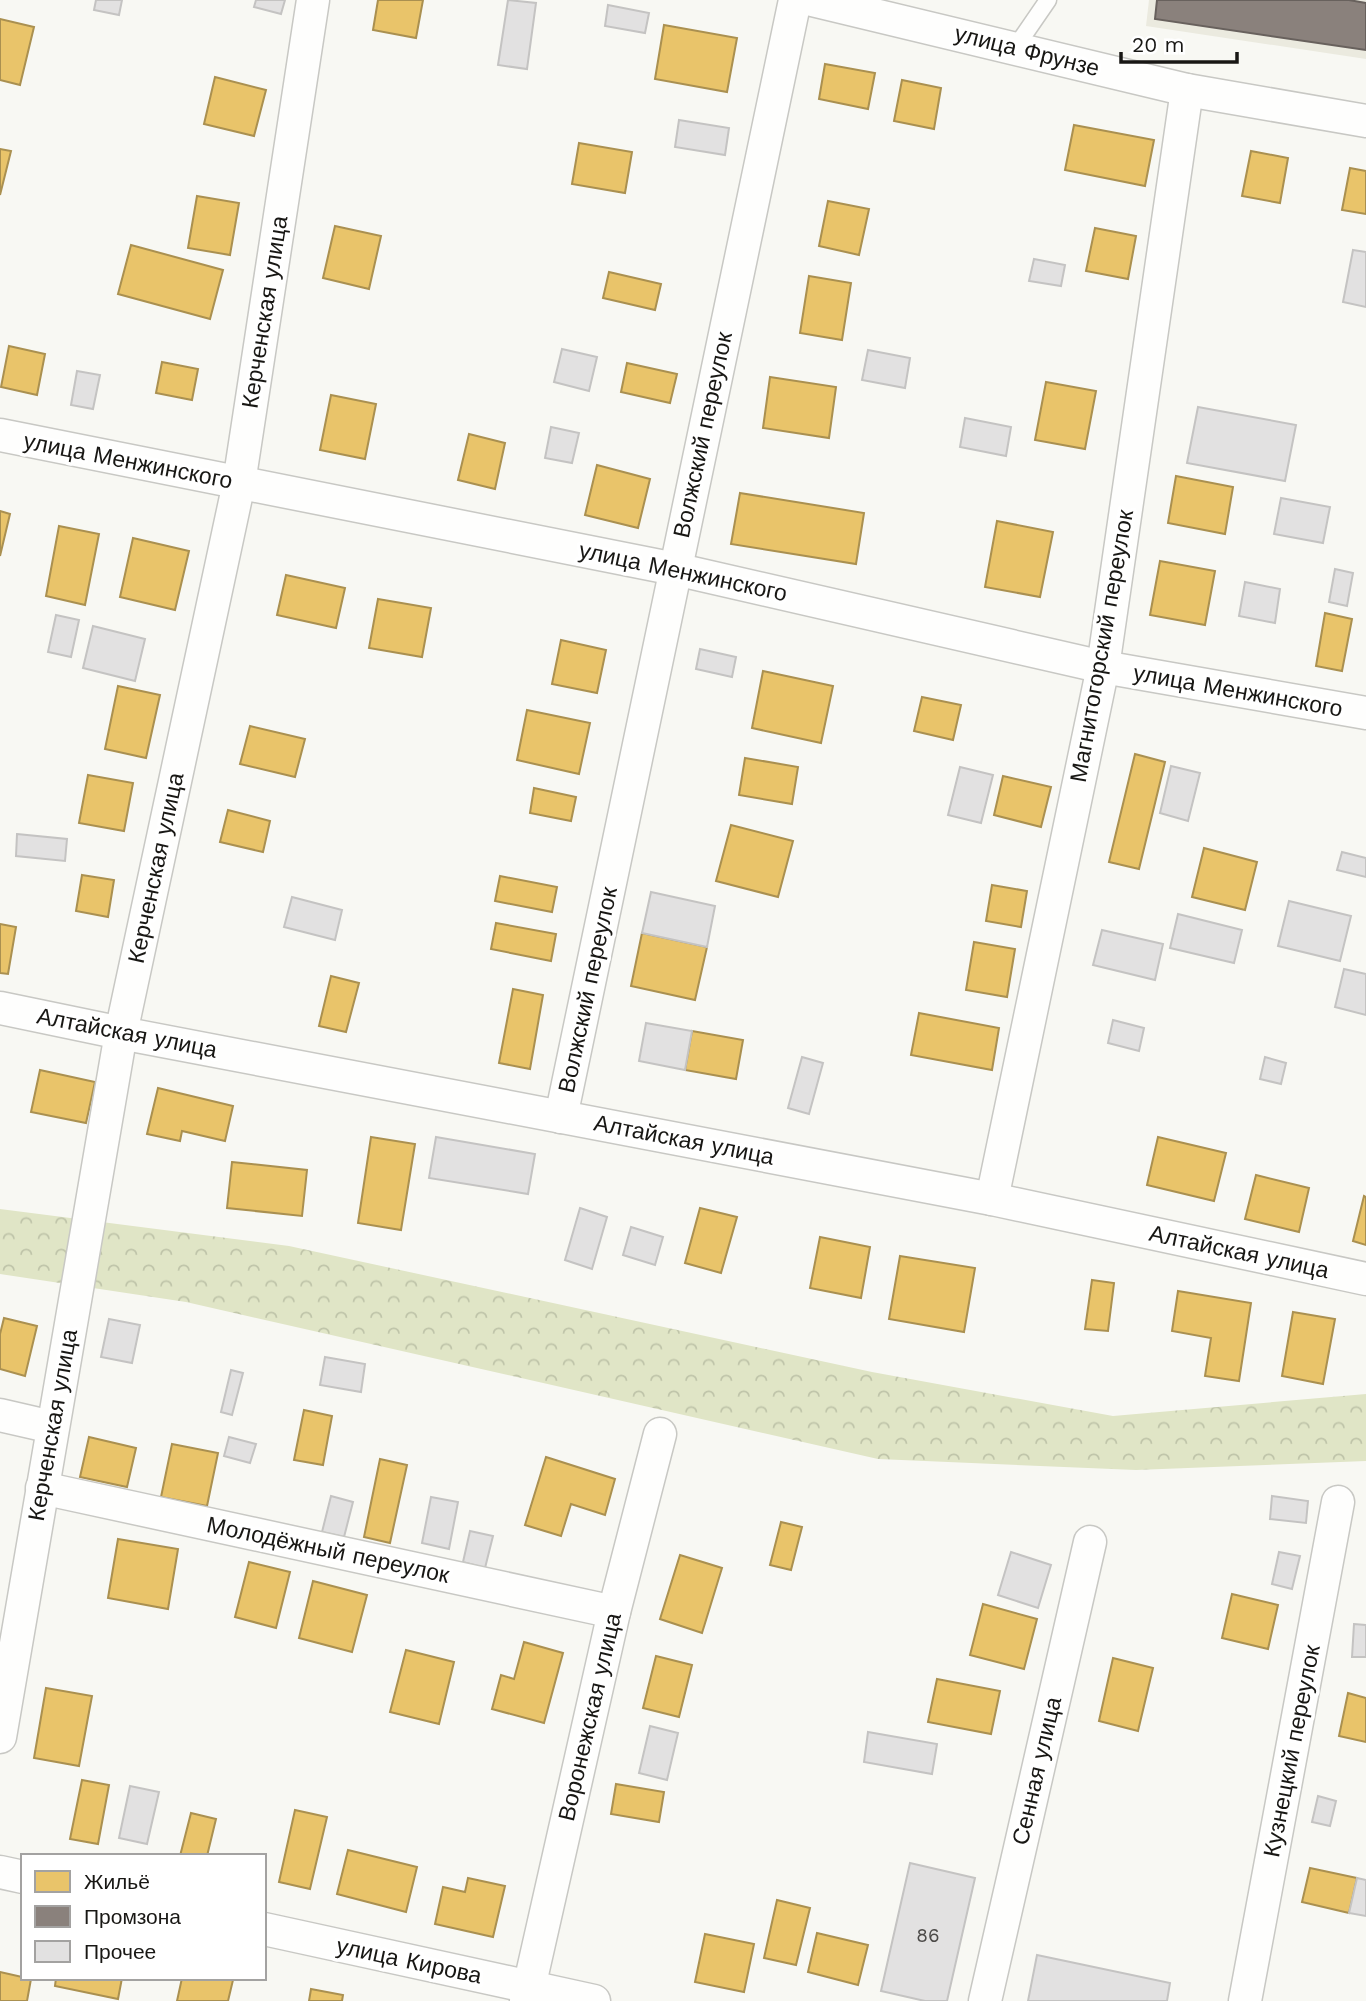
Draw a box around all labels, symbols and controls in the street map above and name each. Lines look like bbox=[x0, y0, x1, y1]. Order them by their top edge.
street label: улица Фрунзе bbox=[952, 20, 1102, 82]
scale bar bbox=[1121, 21, 1236, 65]
text: 20 m bbox=[1132, 32, 1184, 57]
street label: Керченская улица bbox=[236, 214, 294, 410]
street label: Волжский переулок bbox=[668, 329, 738, 540]
street label: улица Менжинского bbox=[21, 428, 235, 494]
street label: Магнитогорский переулок bbox=[1065, 507, 1139, 784]
street label: улица Менжинского bbox=[576, 537, 790, 607]
street label: улица Менжинского bbox=[1131, 659, 1345, 723]
street label: Керченская улица bbox=[123, 770, 189, 966]
street label: Волжский переулок bbox=[553, 884, 623, 1095]
street label: Алтайская улица bbox=[35, 1002, 220, 1064]
street label: Алтайская улица bbox=[592, 1109, 777, 1171]
street label: Алтайская улица bbox=[1147, 1220, 1332, 1284]
street label: Керченская улица bbox=[23, 1327, 83, 1523]
street label: Молодёжный переулок bbox=[204, 1511, 453, 1589]
street label: Воронежская улица bbox=[553, 1610, 627, 1824]
street label: Кузнецкий переулок bbox=[1258, 1642, 1326, 1859]
street label: Сенная улица bbox=[1007, 1694, 1067, 1848]
legend bbox=[21, 1854, 266, 1980]
text: Жильё bbox=[84, 1869, 150, 1894]
text: Промзона bbox=[84, 1904, 181, 1929]
house number: 86 bbox=[916, 1924, 940, 1947]
street label: улица Кирова bbox=[334, 1932, 484, 1990]
text: Прочее bbox=[84, 1939, 156, 1964]

